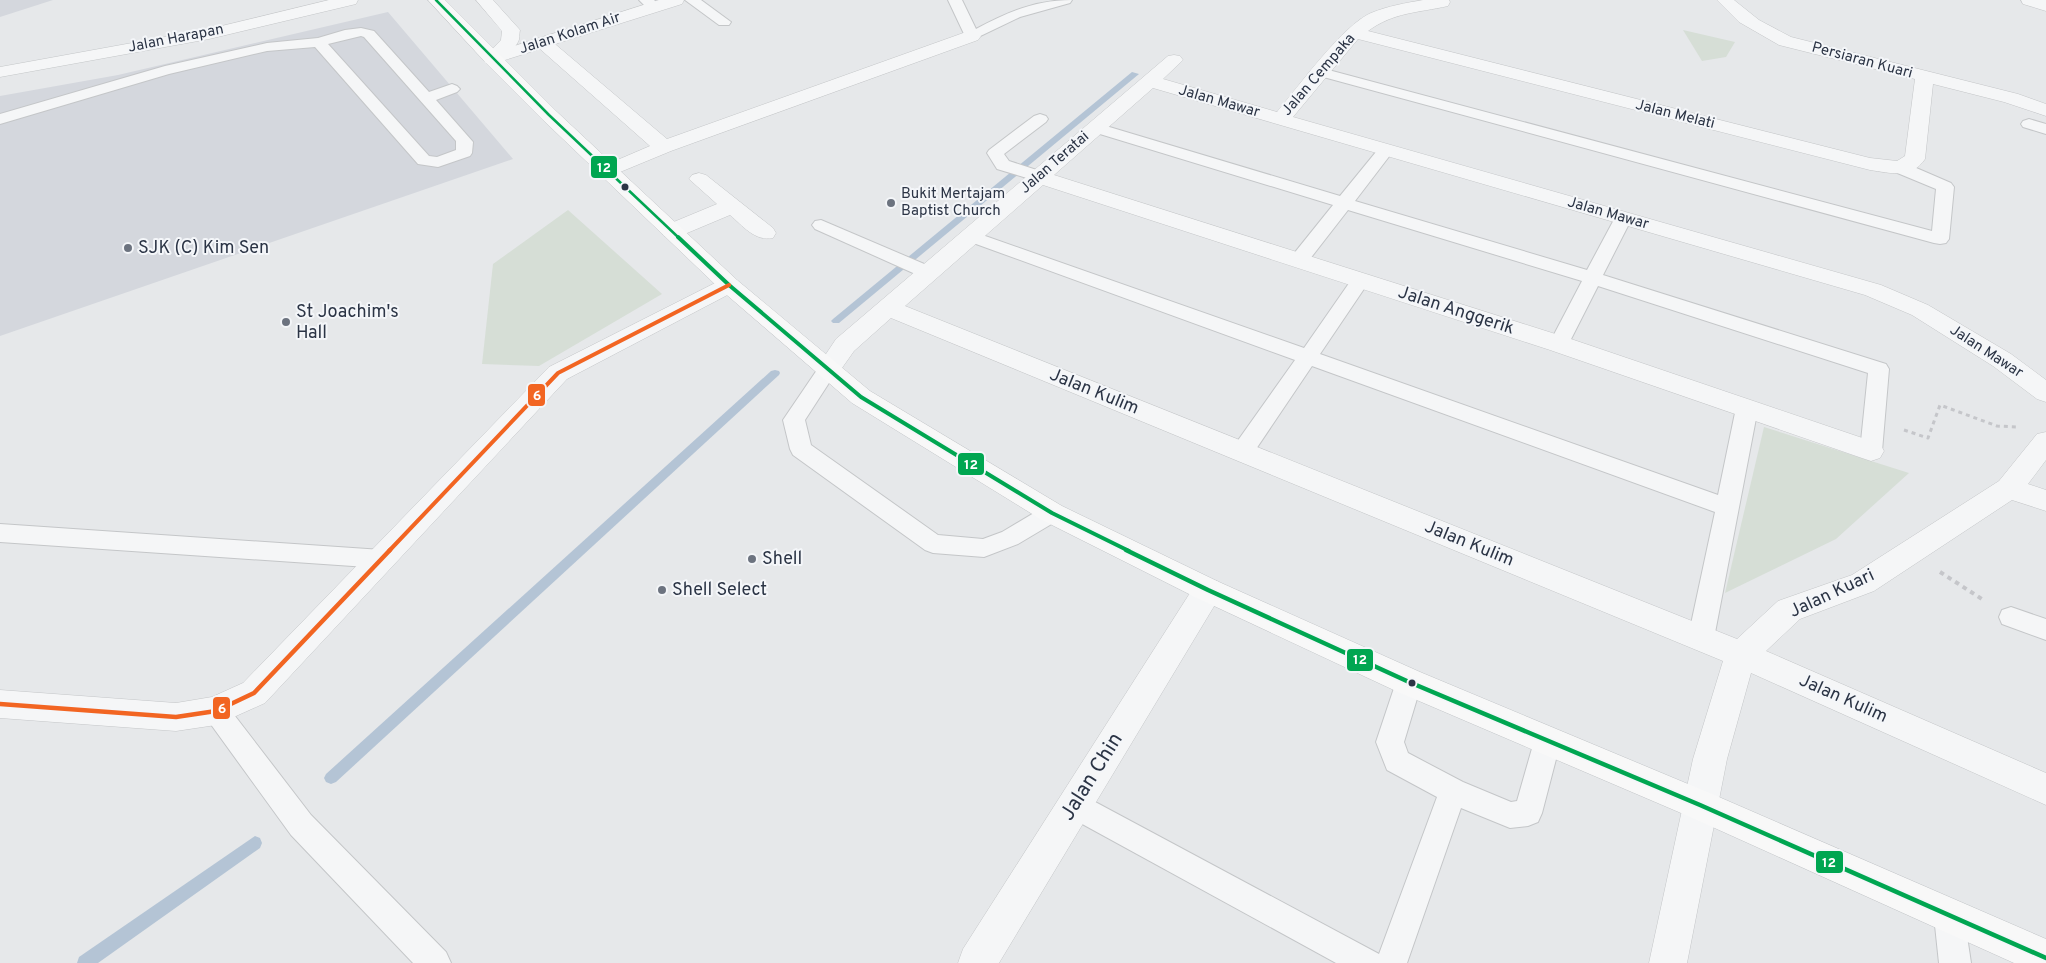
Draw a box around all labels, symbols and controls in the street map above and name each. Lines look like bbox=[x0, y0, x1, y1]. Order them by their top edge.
street label: Jalan Kolam Air bbox=[517, 9, 623, 59]
street label: Jalan Harapan bbox=[127, 20, 225, 58]
street label: Jalan Cempaka bbox=[1278, 30, 1360, 120]
street label: Persiaran Kuari bbox=[1809, 38, 1915, 84]
street label: Jalan Mawar bbox=[1176, 81, 1262, 123]
street label: Jalan Melati bbox=[1633, 96, 1717, 134]
street label: Jalan Teratai bbox=[1017, 128, 1093, 198]
line badge: 12 bbox=[590, 155, 618, 179]
text: 12 bbox=[597, 160, 611, 177]
unlabelled marker bbox=[620, 182, 630, 192]
place label: Bukit Mertajam Baptist Church bbox=[901, 185, 1005, 221]
street label: Jalan Mawar bbox=[1565, 193, 1651, 235]
marker: Bukit Mertajam Baptist Church bbox=[885, 197, 897, 209]
place label: SJK (C) Kim Sen bbox=[138, 237, 269, 260]
marker: SJK (C) Kim Sen bbox=[122, 242, 134, 254]
street label: Jalan Anggerik bbox=[1395, 281, 1517, 341]
place label: St Joachim's Hall bbox=[296, 301, 399, 345]
marker: St Joachim's Hall bbox=[280, 316, 292, 328]
street label: Jalan Mawar bbox=[1946, 321, 2026, 383]
street label: Jalan Kulim bbox=[1046, 364, 1142, 420]
line badge: 6 bbox=[527, 383, 546, 407]
text: 6 bbox=[533, 388, 541, 405]
line badge: 12 bbox=[957, 452, 985, 476]
text: 12 bbox=[964, 457, 978, 474]
street label: Jalan Kulim bbox=[1421, 516, 1517, 572]
place label: Shell bbox=[762, 548, 802, 571]
marker: Shell bbox=[746, 553, 758, 565]
street label: Jalan Kuari bbox=[1786, 564, 1878, 624]
place label: Shell Select bbox=[672, 579, 767, 602]
marker: Shell Select bbox=[656, 584, 668, 596]
line badge: 12 bbox=[1346, 648, 1374, 672]
text: 12 bbox=[1353, 652, 1367, 669]
street label: Jalan Kulim bbox=[1795, 669, 1891, 729]
unlabelled marker bbox=[1407, 678, 1417, 688]
line badge: 6 bbox=[212, 696, 231, 720]
text: 6 bbox=[218, 701, 226, 718]
street label: Jalan Chin bbox=[1054, 728, 1130, 826]
line badge: 12 bbox=[1815, 850, 1844, 874]
text: 12 bbox=[1822, 855, 1836, 872]

